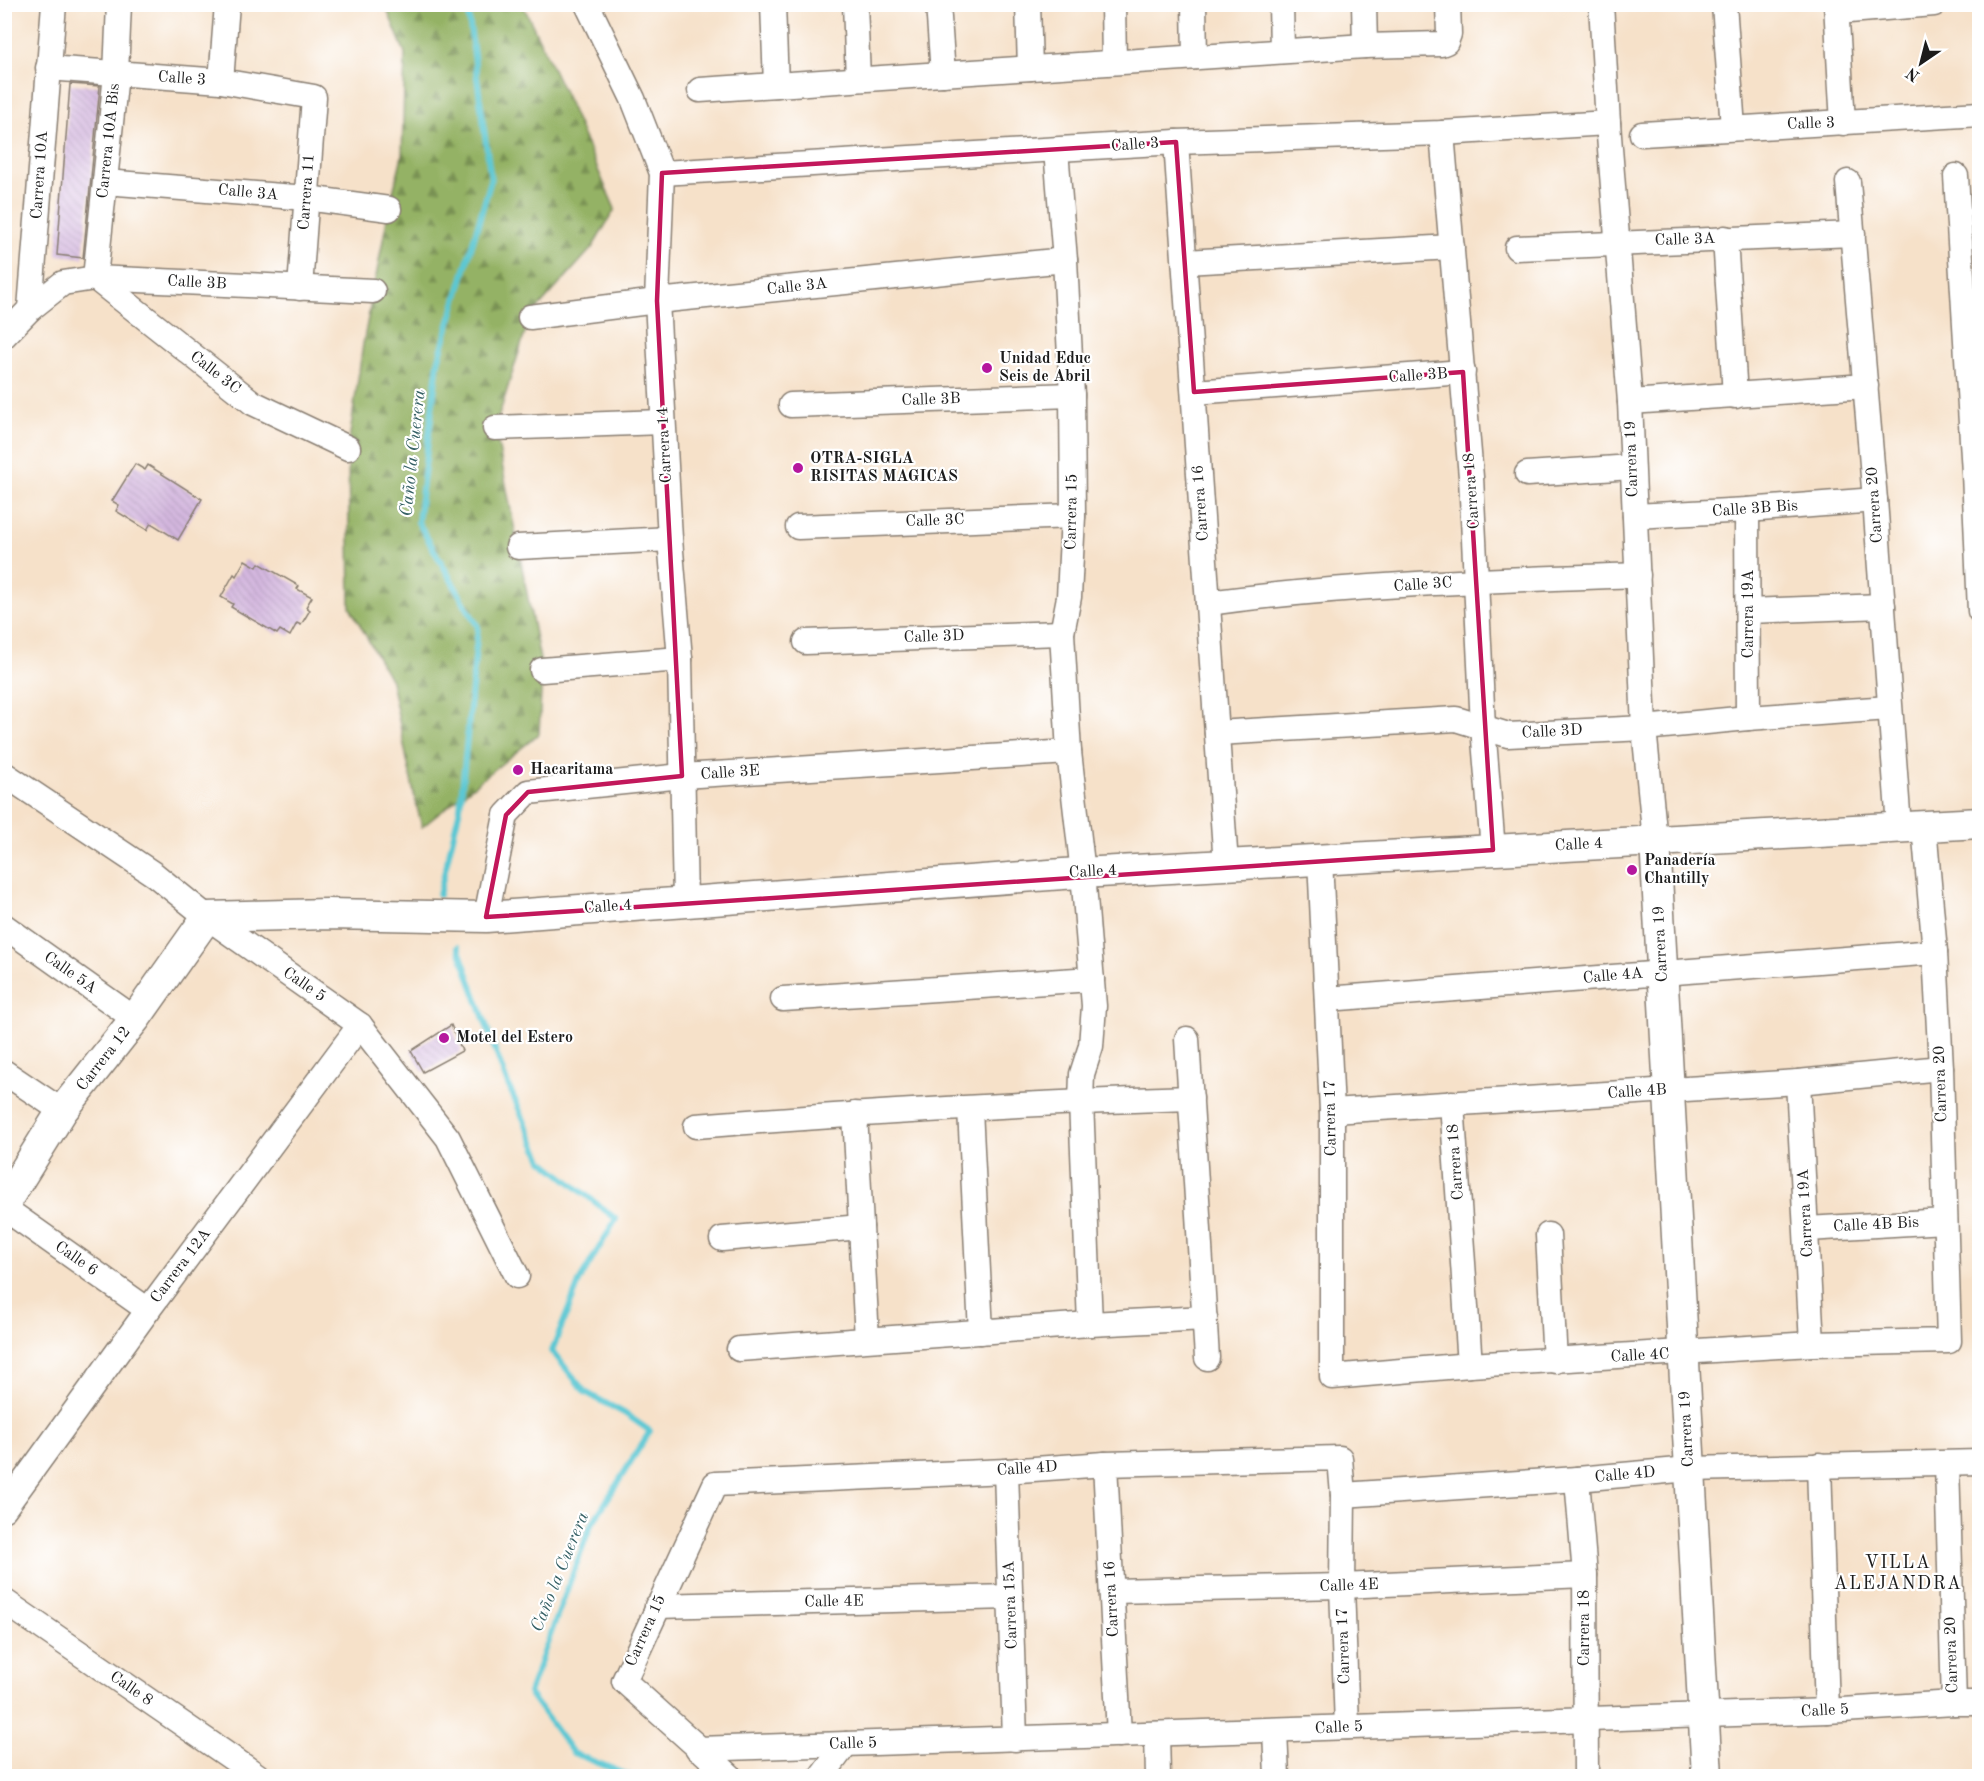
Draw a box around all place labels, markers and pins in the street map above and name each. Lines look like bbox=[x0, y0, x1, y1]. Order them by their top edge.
place label: Unidad Educ Seis de Abril bbox=[999, 351, 1091, 385]
marker: Unidad Educ Seis de Abril bbox=[980, 361, 994, 375]
place label: OTRA-SIGLA RISITAS MAGICAS bbox=[810, 451, 958, 485]
marker: OTRA-SIGLA RISITAS MAGICAS bbox=[791, 461, 805, 475]
place label: Hacaritama bbox=[530, 762, 614, 778]
marker: Hacaritama bbox=[511, 763, 525, 777]
place label: Panadería Chantilly bbox=[1644, 853, 1716, 887]
marker: Panadería Chantilly bbox=[1625, 863, 1639, 877]
place label: Motel del Estero bbox=[456, 1030, 573, 1046]
marker: Motel del Estero bbox=[437, 1031, 451, 1045]

